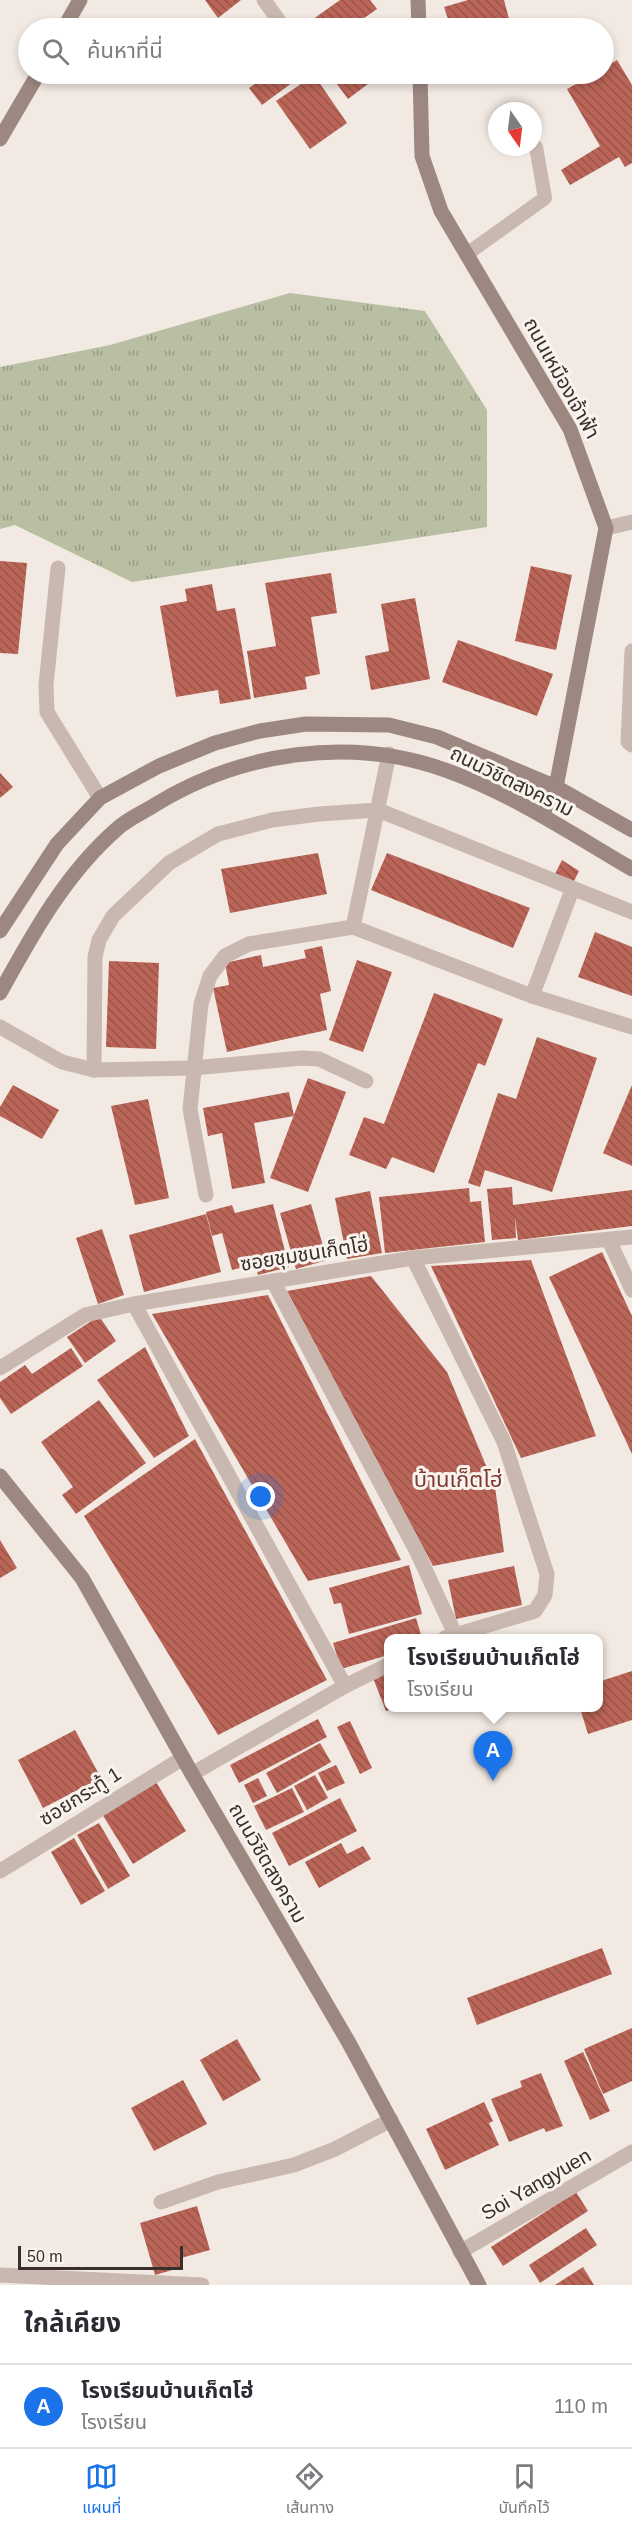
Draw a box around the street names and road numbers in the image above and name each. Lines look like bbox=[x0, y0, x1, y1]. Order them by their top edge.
street label: ถนนเหมืองเจ้าฟ้า bbox=[520, 314, 604, 442]
street label: ถนนวิชิตสงคราม bbox=[447, 742, 577, 820]
street label: ซอยชุมชนเก็ตโฮ่ bbox=[239, 1233, 369, 1276]
street label: ซอยกระทู้ 1 bbox=[35, 1762, 126, 1831]
street label: ถนนวิชิตสงคราม bbox=[225, 1799, 311, 1927]
street label: Soi Yangyuen bbox=[477, 2144, 595, 2224]

